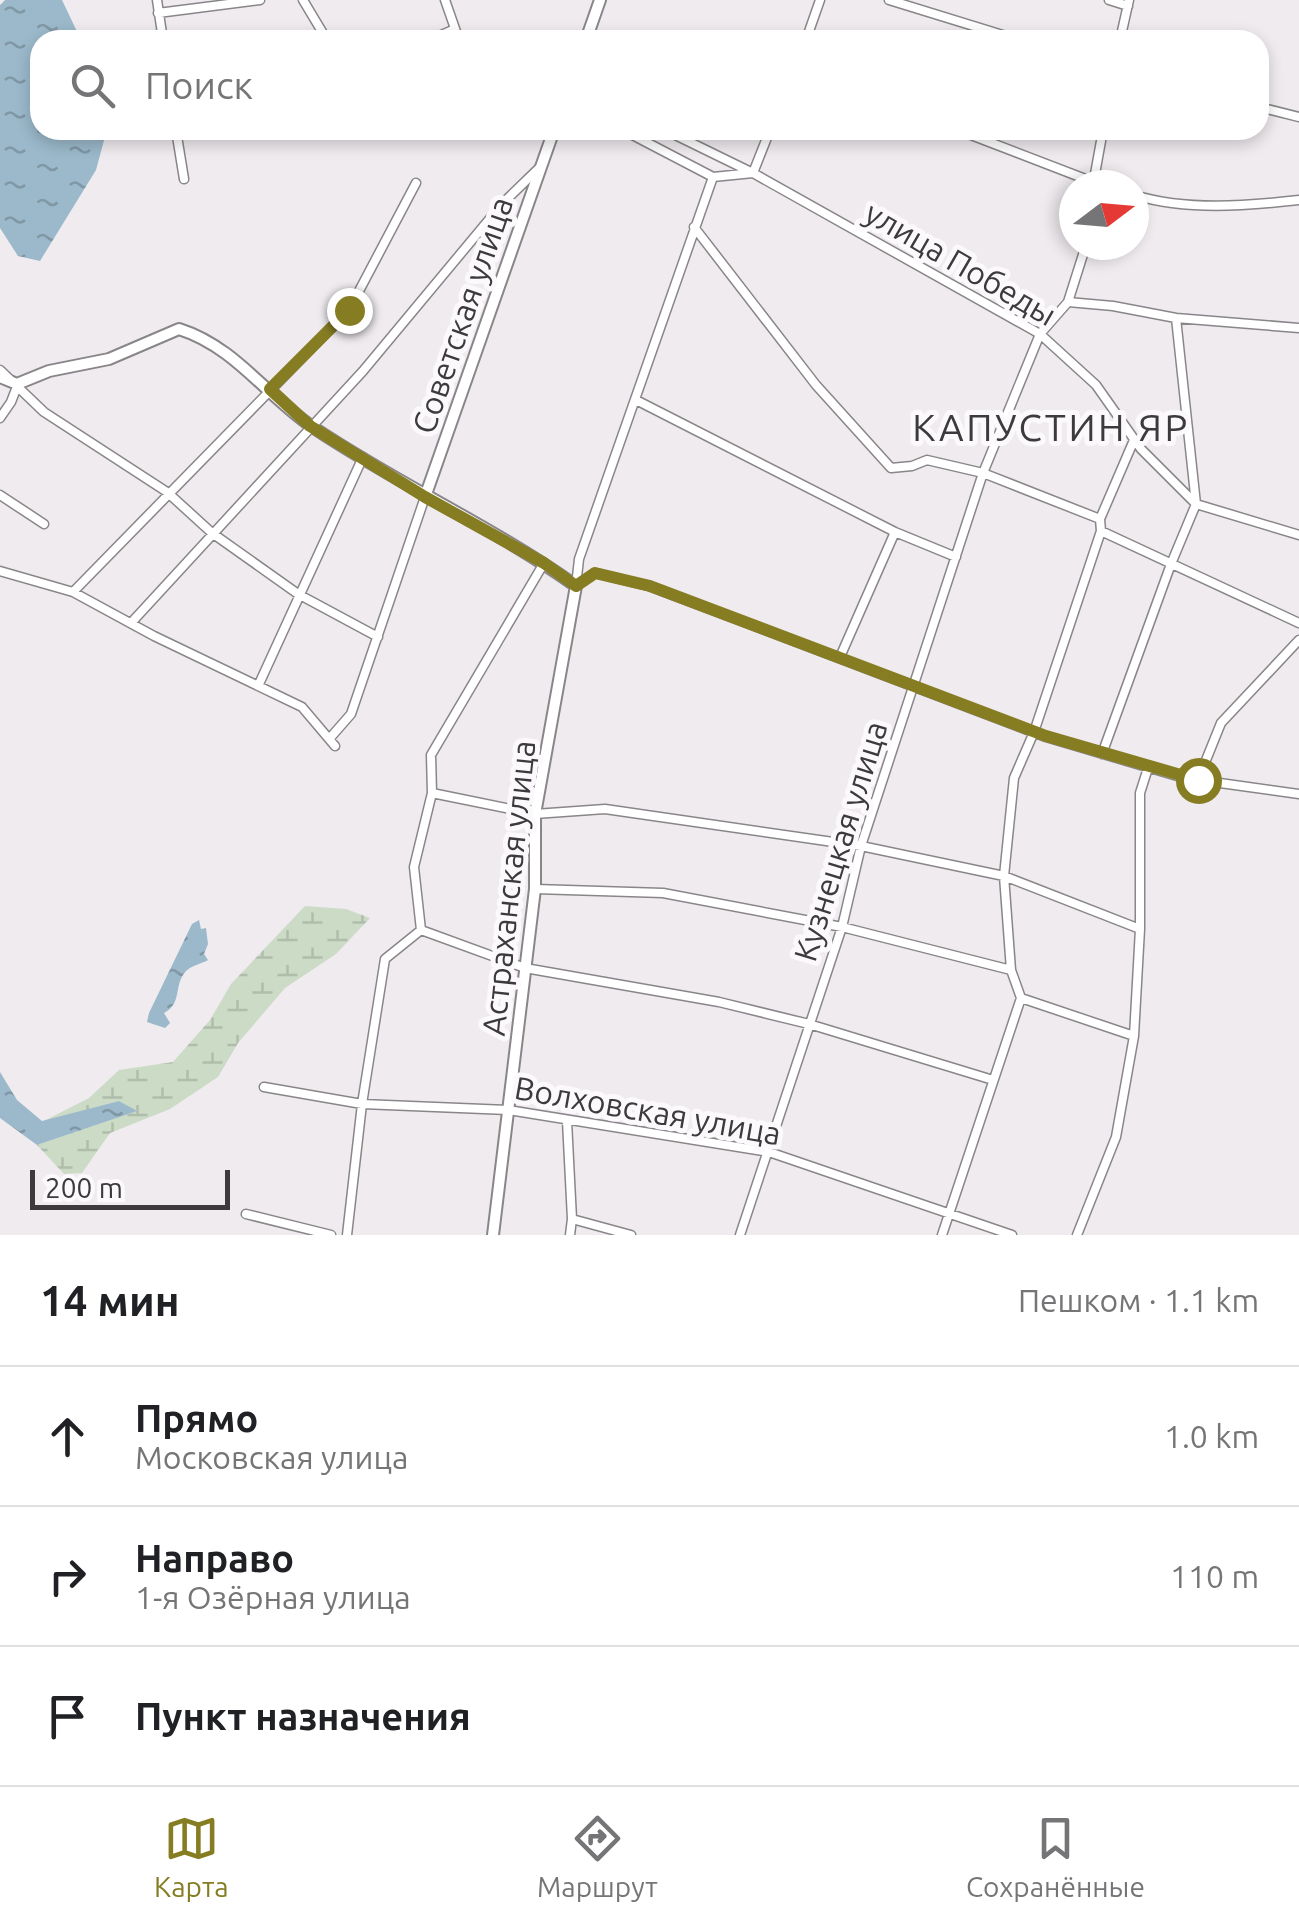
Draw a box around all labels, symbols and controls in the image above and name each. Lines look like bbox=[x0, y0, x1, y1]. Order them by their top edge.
search box bbox=[30, 30, 1269, 140]
icon: search bbox=[65, 58, 120, 113]
text: Поиск bbox=[145, 64, 253, 106]
north arrow bbox=[1059, 170, 1149, 260]
street label: Советская улица bbox=[405, 192, 519, 438]
street label: улица Победы bbox=[859, 194, 1063, 332]
route end bbox=[327, 288, 373, 334]
district label: КАПУСТИН ЯР bbox=[912, 406, 1190, 448]
street label: Кузнецкая улица bbox=[786, 717, 894, 965]
street label: Астраханская улица bbox=[475, 739, 541, 1037]
route start bbox=[1176, 758, 1222, 804]
street label: Волховская улица bbox=[512, 1069, 784, 1151]
scale bar bbox=[30, 1165, 230, 1210]
text: 200 m bbox=[45, 1172, 123, 1203]
text: 14 мин bbox=[40, 1277, 179, 1324]
text: Пешком · 1.1 km bbox=[1018, 1282, 1259, 1318]
text: Прямо bbox=[135, 1397, 258, 1439]
icon: ahead bbox=[40, 1409, 95, 1464]
text: 1.0 km bbox=[1164, 1418, 1259, 1454]
text: Московская улица bbox=[135, 1439, 409, 1475]
text: Направо bbox=[135, 1537, 294, 1579]
icon: right bbox=[40, 1549, 95, 1604]
text: 110 m bbox=[1170, 1558, 1259, 1594]
text: 1-я Озёрная улица bbox=[135, 1579, 411, 1615]
icon: arrive bbox=[40, 1689, 95, 1744]
text: Пункт назначения bbox=[135, 1695, 471, 1737]
tab: Карта bbox=[154, 1811, 229, 1902]
tab: Маршрут bbox=[537, 1811, 658, 1902]
tab: Сохранённые bbox=[966, 1811, 1145, 1902]

